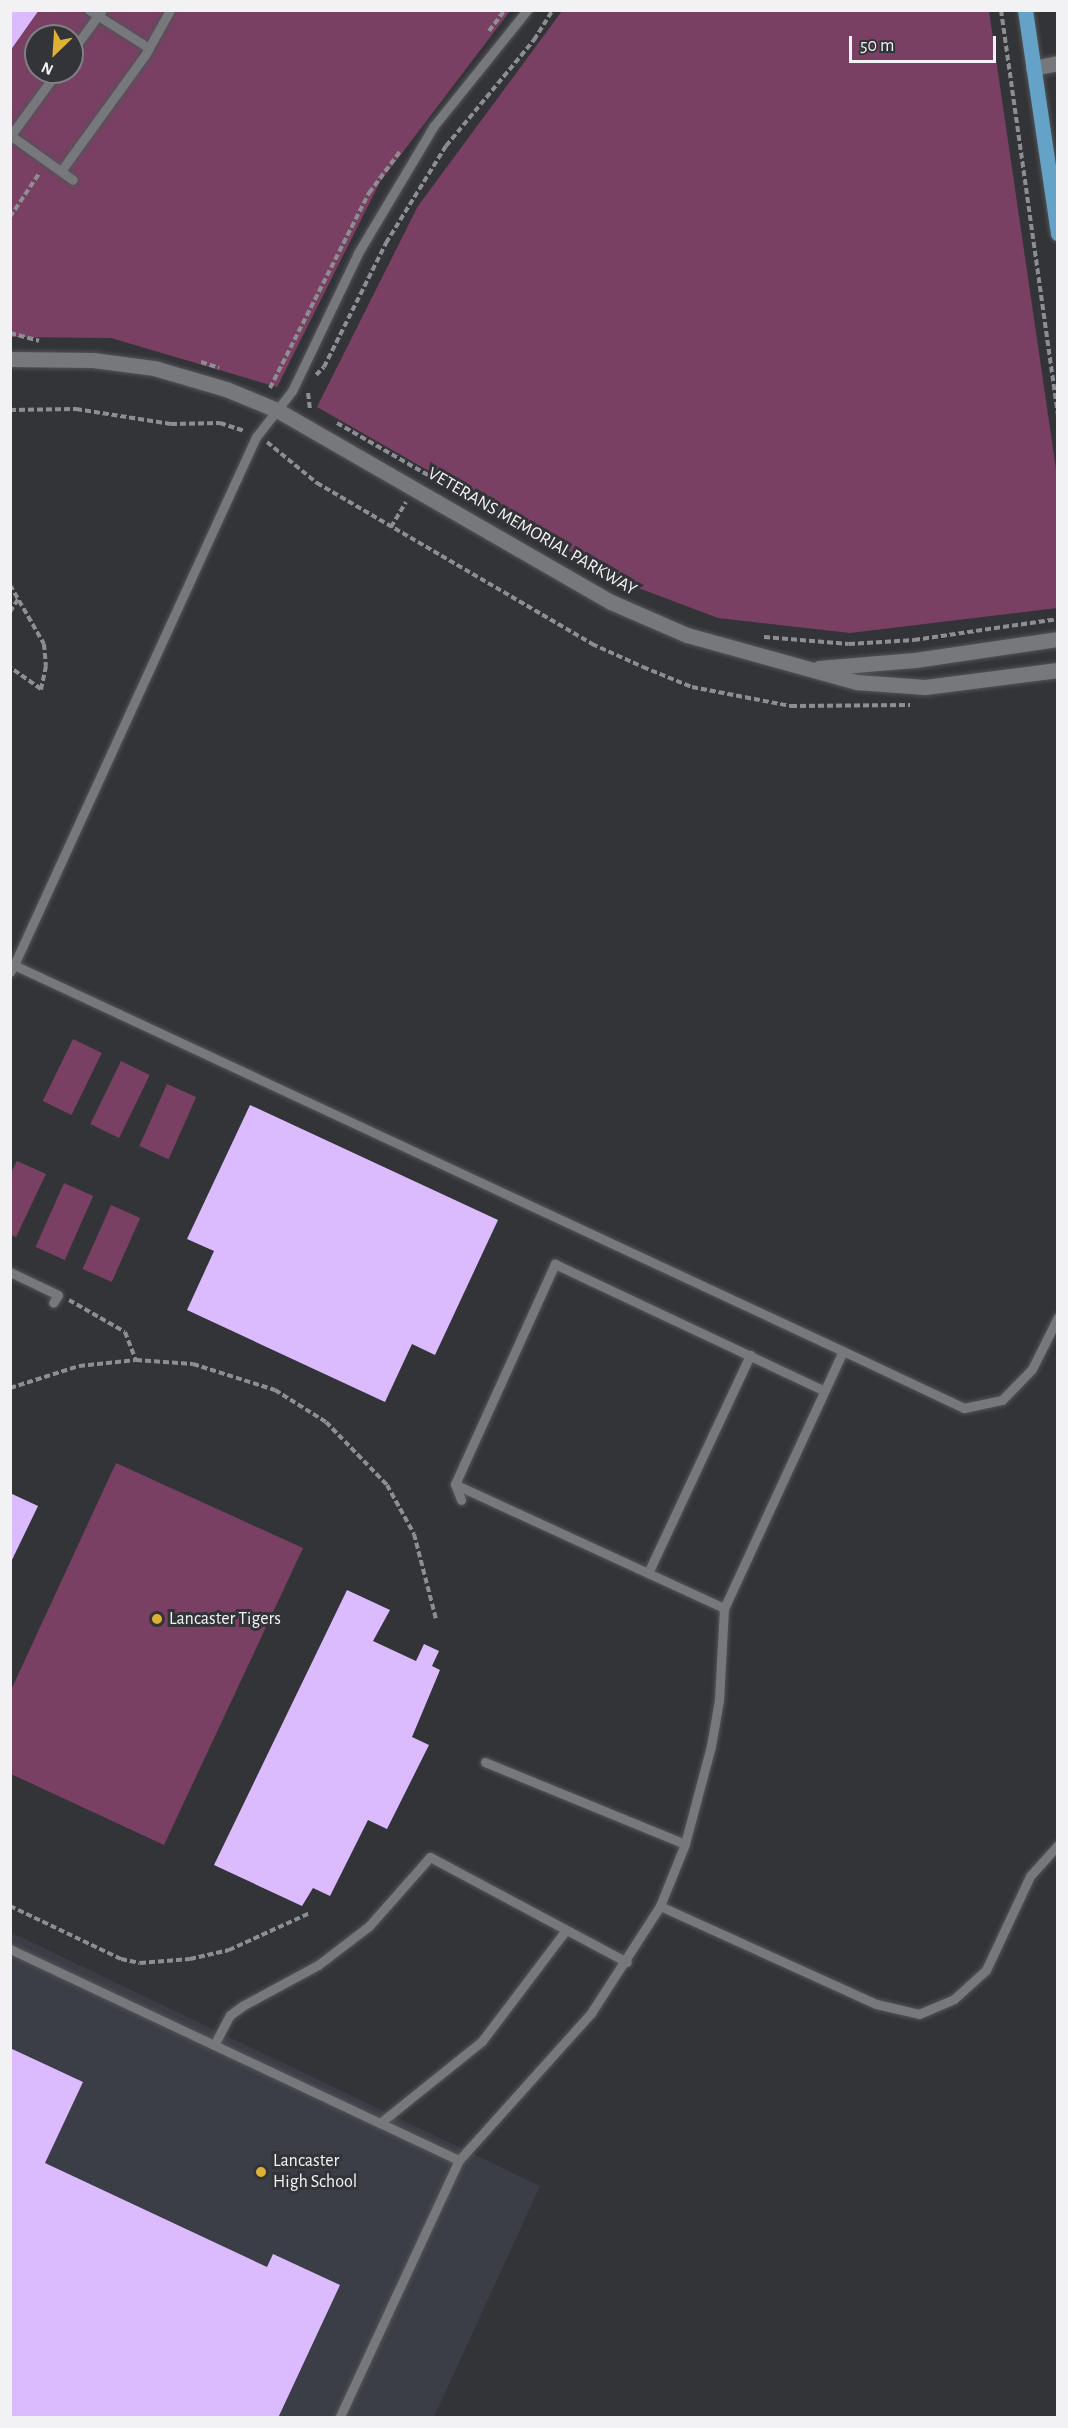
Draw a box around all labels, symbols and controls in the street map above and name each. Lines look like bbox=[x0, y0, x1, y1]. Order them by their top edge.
north arrow bbox=[24, 24, 84, 84]
scale bar bbox=[852, 24, 999, 62]
text: 50 m bbox=[860, 37, 894, 55]
text: N bbox=[39, 59, 56, 78]
street label: VETERANS MEMORIAL PARKWAY bbox=[424, 463, 640, 601]
place label: Lancaster Tigers bbox=[169, 1608, 281, 1630]
marker: Lancaster Tigers bbox=[150, 1612, 164, 1626]
place label: Lancaster High School bbox=[273, 2151, 357, 2194]
marker: Lancaster High School bbox=[254, 2165, 268, 2179]

